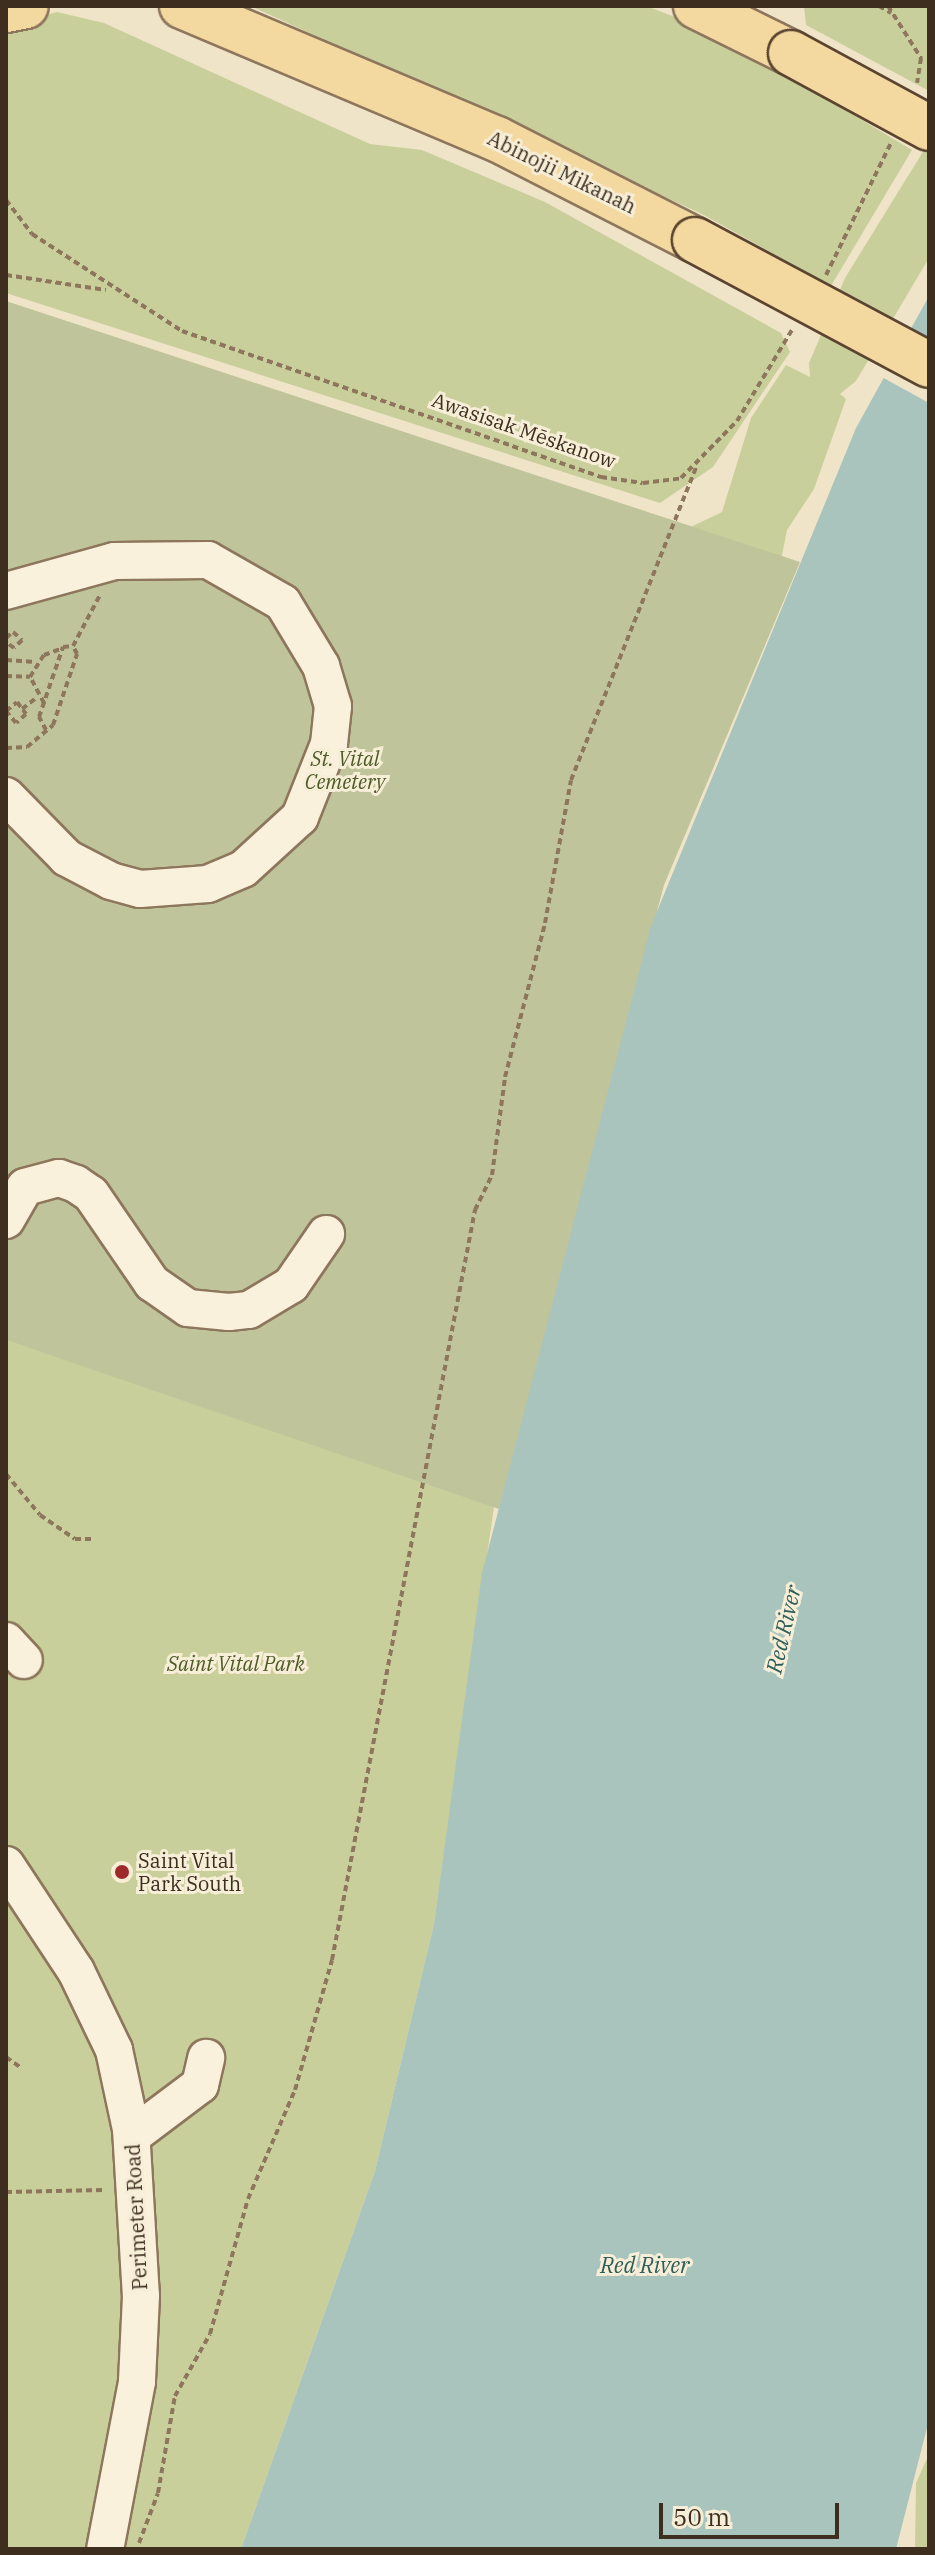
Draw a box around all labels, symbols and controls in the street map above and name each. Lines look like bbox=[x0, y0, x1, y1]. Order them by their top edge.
street label: Abinojii Mikanah bbox=[484, 126, 640, 218]
street label: Awasisak Mēskanow bbox=[429, 387, 619, 473]
park label: St. Vital Cemetery bbox=[305, 746, 385, 793]
water label: Red River bbox=[760, 1583, 806, 1675]
park label: Saint Vital Park bbox=[167, 1651, 305, 1675]
place label: Saint Vital Park South bbox=[138, 1848, 241, 1895]
marker: Saint Vital Park South bbox=[113, 1863, 131, 1881]
street label: Perimeter Road bbox=[120, 2143, 152, 2291]
water label: Red River bbox=[600, 2252, 690, 2278]
scale bar bbox=[663, 2487, 843, 2537]
text: 50 m bbox=[673, 2501, 730, 2533]

